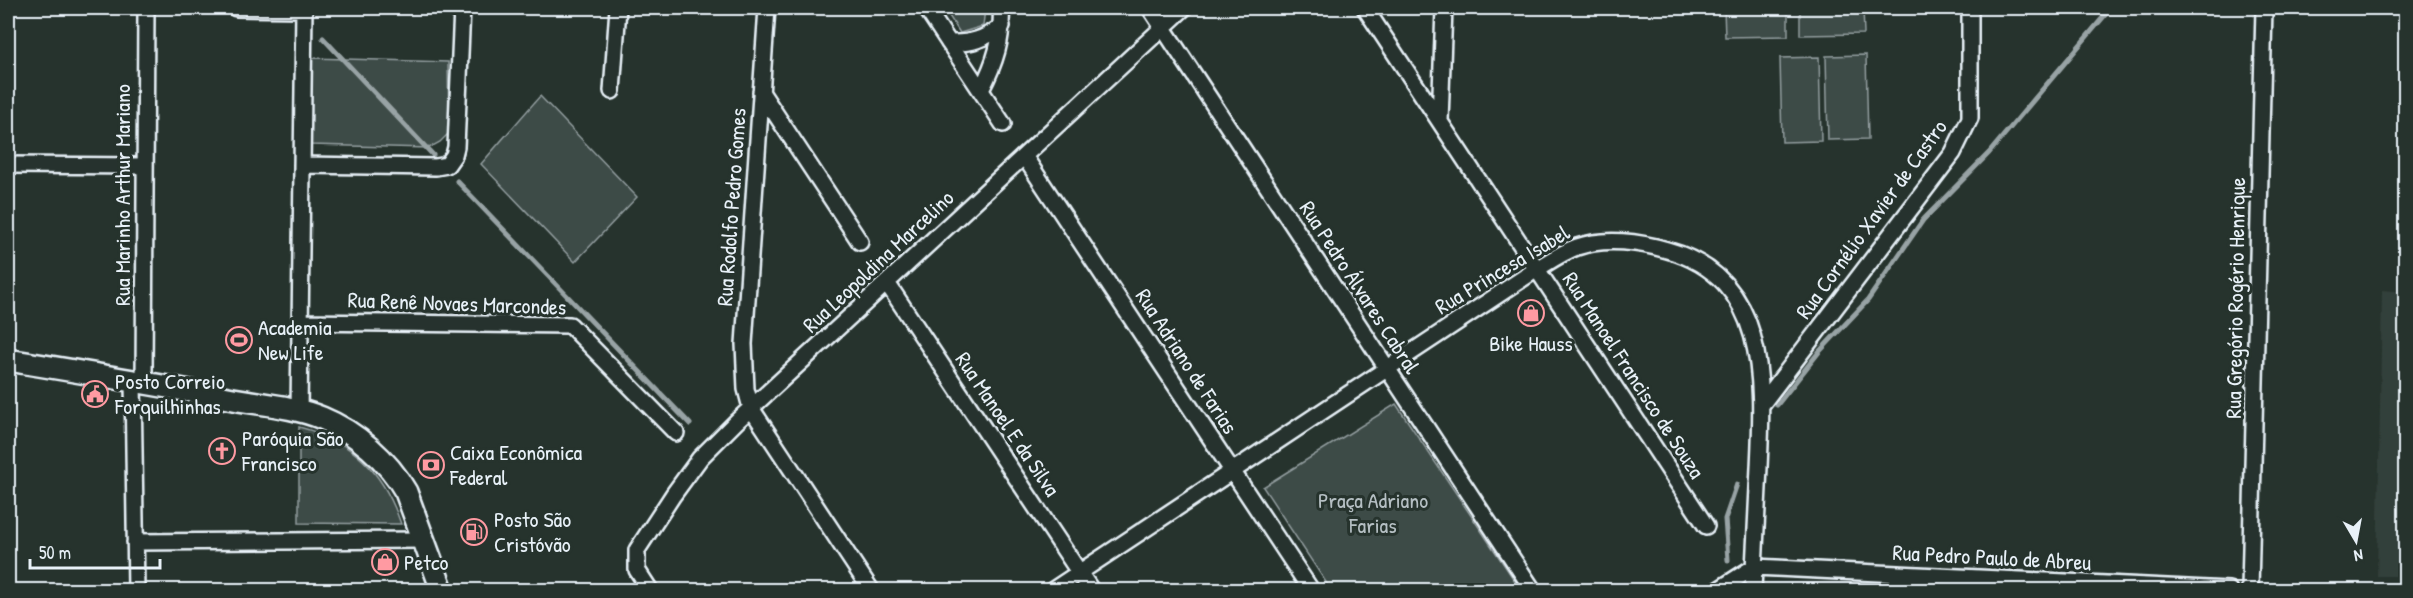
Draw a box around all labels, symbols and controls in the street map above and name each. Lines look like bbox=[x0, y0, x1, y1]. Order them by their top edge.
street label: Rua Marinho Arthur Mariano bbox=[107, 84, 137, 306]
street label: Rua Rodolfo Pedro Gomes bbox=[709, 107, 753, 307]
street label: Rua Cornélio Xavier de Castro bbox=[1788, 113, 1954, 325]
street label: Rua Gregório Rogério Henrique bbox=[2218, 177, 2252, 419]
street label: Rua Leopoldina Marcelino bbox=[796, 183, 960, 339]
street label: Rua Pedro Álvares Cabral bbox=[1293, 195, 1427, 379]
street label: Rua Princesa Isabel bbox=[1429, 217, 1575, 321]
street label: Rua Manoel Francisco de Souza bbox=[1556, 266, 1712, 484]
street label: Rua Adriano de Farias bbox=[1129, 283, 1245, 439]
street label: Rua Renê Novaes Marcondes bbox=[347, 284, 567, 322]
shop icon: Bike Hauss bbox=[1516, 298, 1546, 328]
place label: Academia New Life bbox=[258, 312, 332, 367]
sports icon: Academia New Life bbox=[224, 325, 254, 355]
place label: Bike Hauss bbox=[1489, 328, 1573, 358]
street label: Rua Manoel E da Silva bbox=[949, 346, 1068, 502]
place label: Posto Correio Forquilhinhas bbox=[114, 366, 225, 421]
public building icon: Posto Correio Forquilhinhas bbox=[80, 379, 110, 409]
place label: Paróquia São Francisco bbox=[241, 423, 344, 478]
church icon: Paróquia São Francisco bbox=[207, 436, 237, 466]
place label: Caixa Econômica Federal bbox=[449, 437, 583, 492]
bank icon: Caixa Econômica Federal bbox=[416, 450, 446, 480]
park label: Praça Adriano Farias bbox=[1318, 485, 1428, 540]
place label: Posto São Cristóvão bbox=[494, 504, 571, 559]
north arrow bbox=[2326, 511, 2386, 571]
fuel station icon: Posto São Cristóvão bbox=[459, 517, 489, 547]
scale bar bbox=[30, 532, 160, 570]
street label: Rua Pedro Paulo de Abreu bbox=[1892, 537, 2092, 577]
text: 50 m bbox=[39, 540, 71, 565]
text: N bbox=[2352, 544, 2365, 567]
shop icon: Petco bbox=[370, 547, 400, 577]
place label: Petco bbox=[404, 547, 448, 577]

